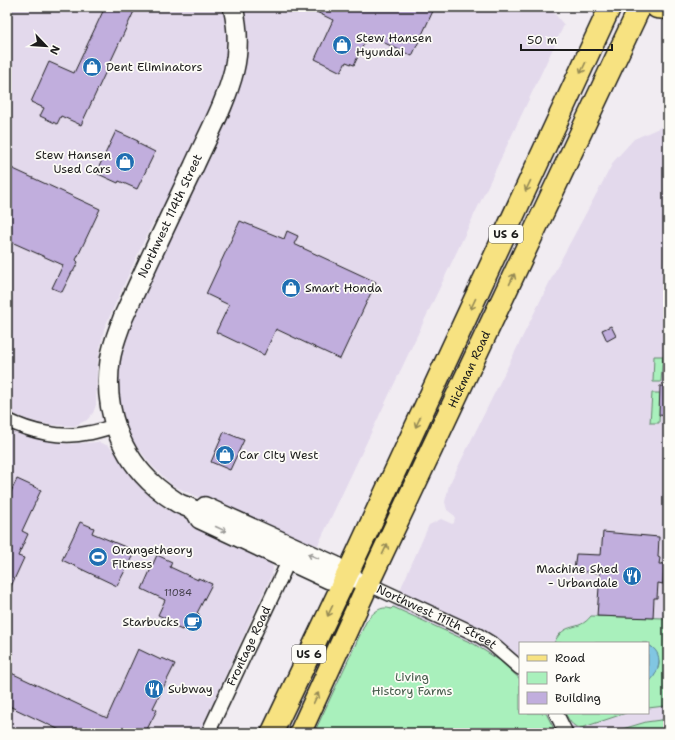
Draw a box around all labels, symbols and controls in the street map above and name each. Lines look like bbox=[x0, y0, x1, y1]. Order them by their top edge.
north arrow bbox=[26, 26, 66, 66]
scale bar bbox=[521, 26, 612, 52]
place label: Stew Hansen Hyundai bbox=[356, 30, 432, 60]
text: 50 m bbox=[527, 32, 557, 48]
shop icon: Stew Hansen Hyundai bbox=[331, 34, 353, 56]
text: N bbox=[46, 43, 63, 57]
shop icon: Dent Eliminators bbox=[81, 56, 103, 78]
place label: Dent Eliminators bbox=[106, 59, 202, 75]
one-way arrow bbox=[578, 62, 586, 74]
place label: Stew Hansen Used Cars bbox=[35, 147, 111, 177]
shop icon: Stew Hansen Used Cars bbox=[114, 151, 136, 173]
street label: Northwest 114th Street bbox=[134, 151, 206, 281]
one-way arrow bbox=[524, 180, 531, 192]
road number: US 6 bbox=[489, 225, 523, 243]
one-way arrow bbox=[509, 274, 516, 286]
shop icon: Smart Honda bbox=[280, 277, 302, 299]
place label: Smart Honda bbox=[305, 280, 383, 296]
one-way arrow bbox=[469, 297, 476, 309]
street label: Hickman Road bbox=[444, 328, 494, 411]
one-way arrow bbox=[414, 415, 421, 427]
shop icon: Car City West bbox=[214, 444, 236, 466]
place label: Car City West bbox=[239, 447, 319, 463]
one-way arrow bbox=[215, 525, 227, 533]
place label: Orangetheory Fitness bbox=[112, 542, 193, 572]
one-way arrow bbox=[382, 543, 389, 555]
sports icon: Orangetheory Fitness bbox=[87, 546, 109, 568]
one-way arrow bbox=[308, 552, 320, 559]
place label: Machine Shed - Urbandale bbox=[536, 561, 618, 591]
restaurant icon: Machine Shed - Urbandale bbox=[621, 565, 643, 587]
street label: Northwest 111th Street bbox=[374, 581, 500, 653]
house number: 11084 bbox=[164, 586, 192, 599]
street label: Frontage Road bbox=[223, 603, 274, 689]
one-way arrow bbox=[326, 604, 333, 616]
cafe icon: Starbucks bbox=[182, 611, 204, 633]
place label: Starbucks bbox=[122, 614, 179, 630]
legend bbox=[519, 642, 649, 714]
road number: US 6 bbox=[292, 645, 326, 663]
text: Road bbox=[555, 650, 586, 666]
park label: Living History Farms bbox=[372, 669, 452, 699]
text: Park bbox=[555, 670, 581, 686]
restaurant icon: Subway bbox=[143, 678, 165, 700]
place label: Subway bbox=[168, 681, 213, 697]
text: Building bbox=[555, 690, 601, 706]
one-way arrow bbox=[313, 692, 320, 704]

